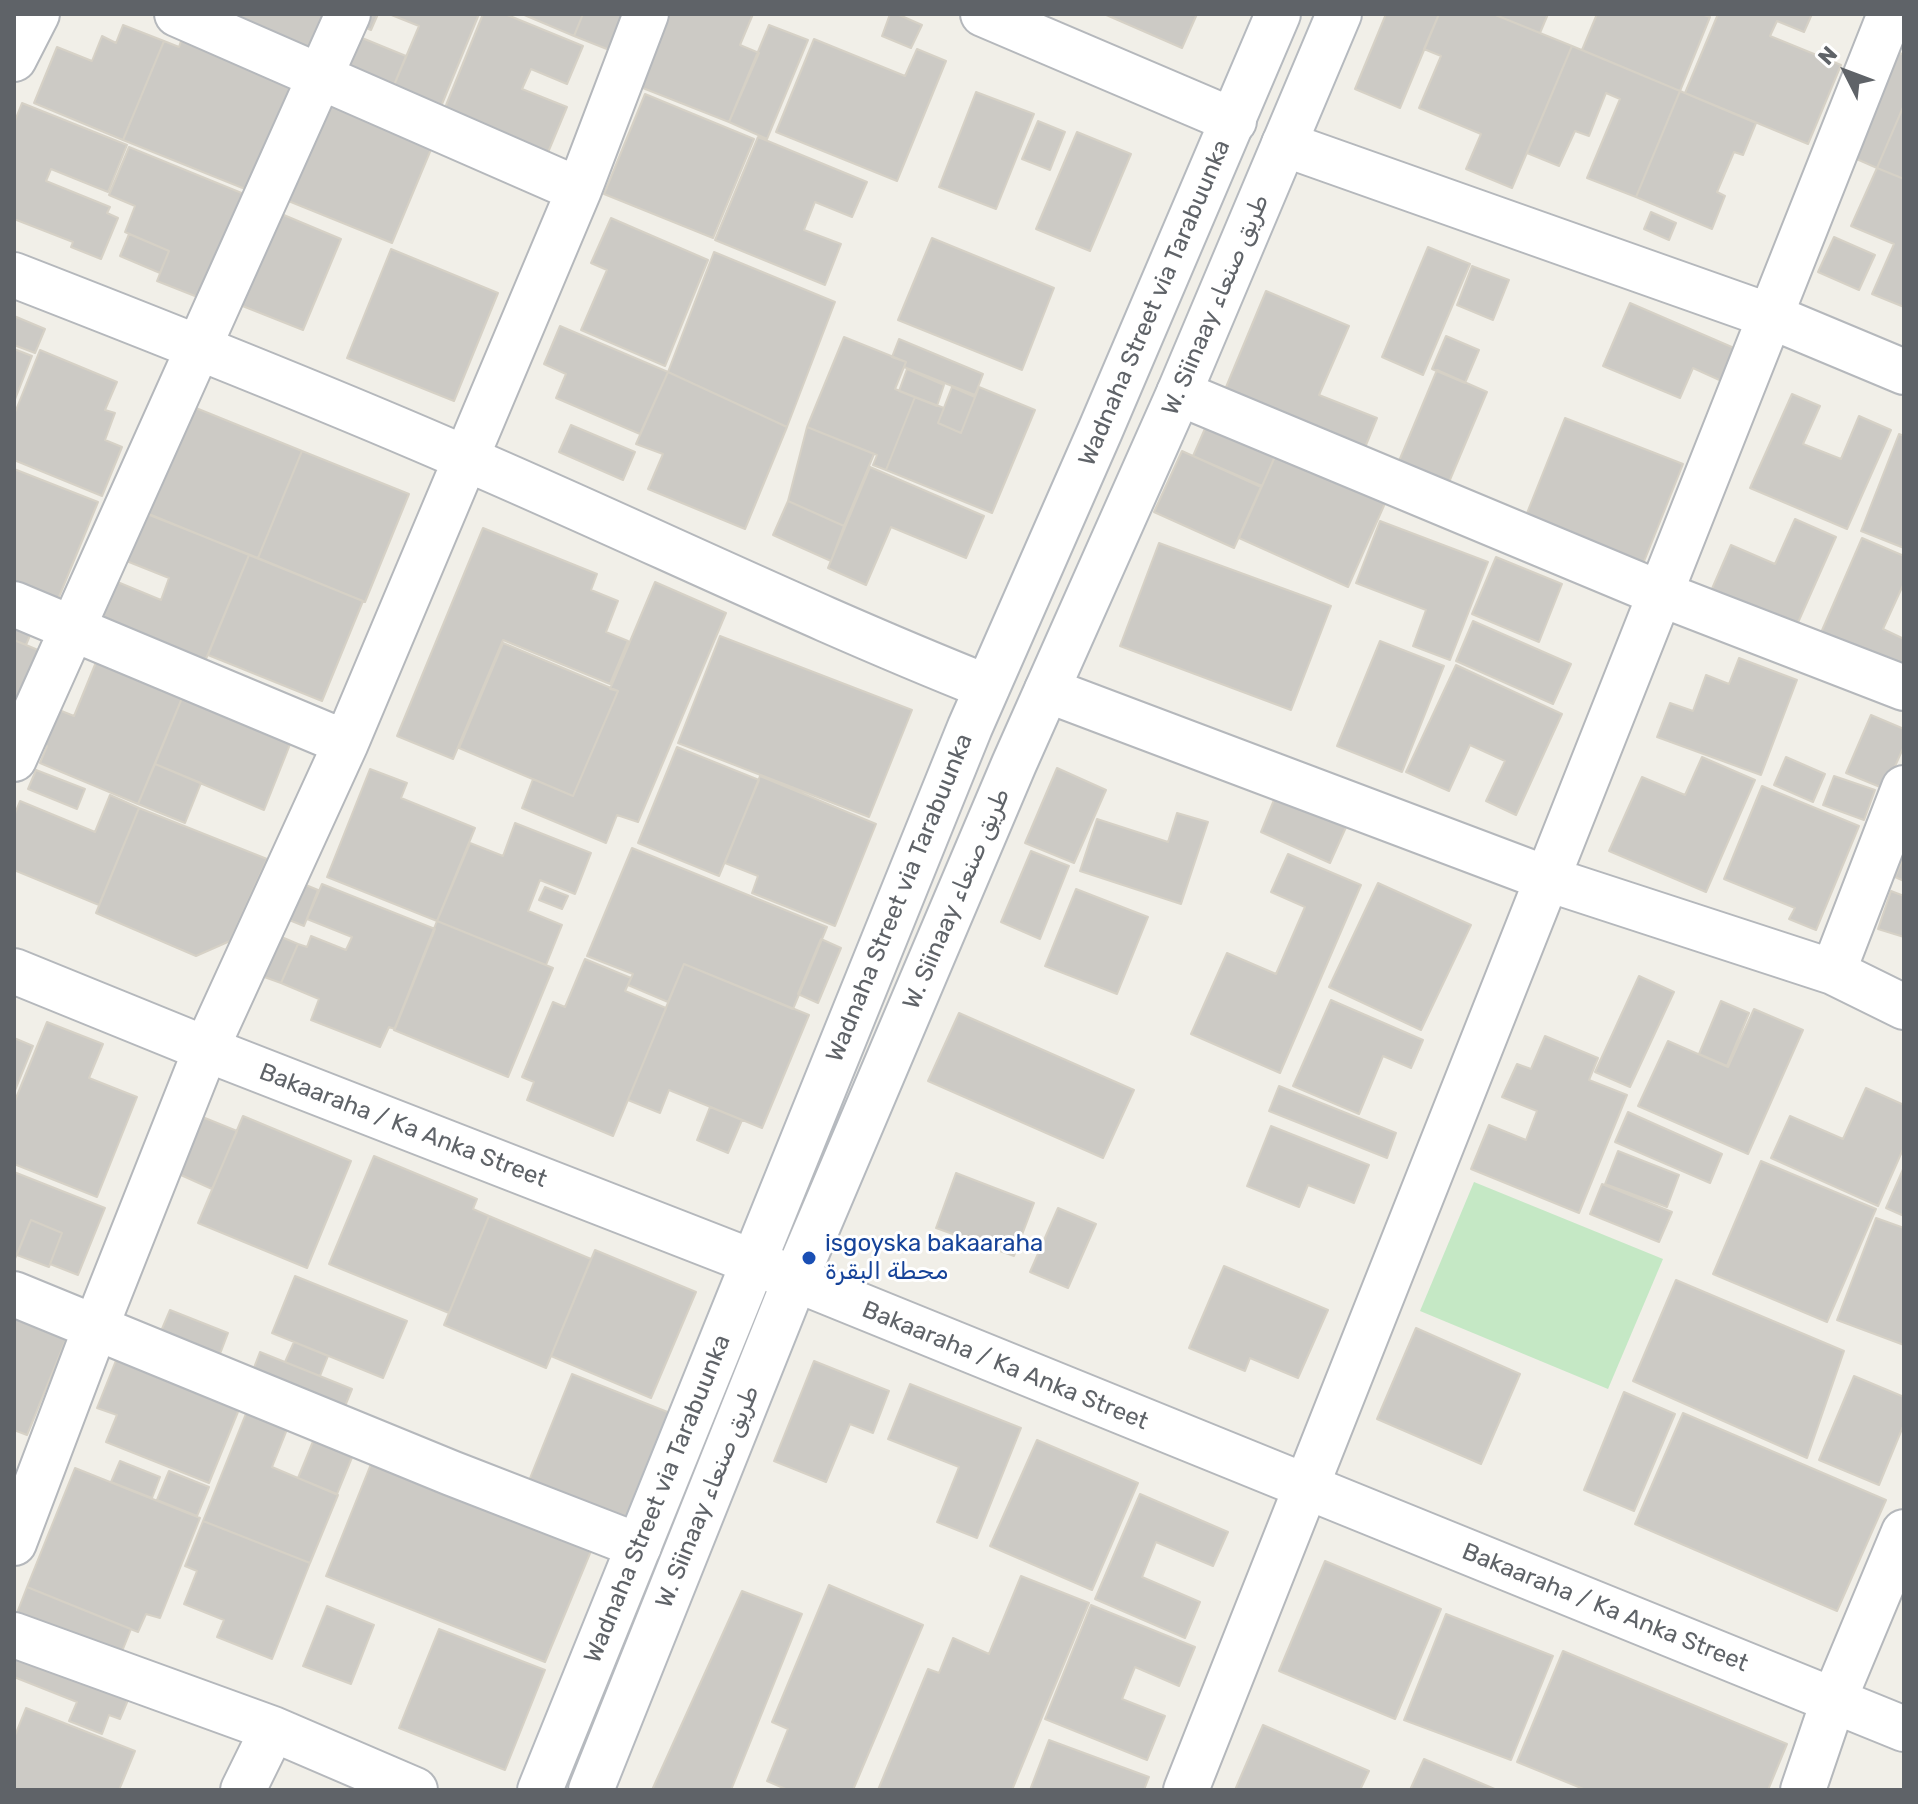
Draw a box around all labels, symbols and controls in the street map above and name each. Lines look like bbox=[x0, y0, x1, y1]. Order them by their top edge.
north arrow bbox=[1806, 32, 1886, 112]
text: N bbox=[1812, 41, 1843, 71]
street label: Wadnaha Street via Tarabuunka bbox=[1073, 136, 1237, 470]
street label: W. Siinaay طريق صنعاء bbox=[1156, 190, 1276, 420]
street label: Wadnaha Street via Tarabuunka bbox=[821, 730, 979, 1066]
street label: W. Siinaay طريق صنعاء bbox=[897, 784, 1017, 1014]
street label: Bakaaraha / Ka Anka Street bbox=[255, 1058, 551, 1194]
place label: isgoyska bakaaraha محطة البقرة bbox=[825, 1230, 1043, 1286]
marker: isgoyska bakaaraha محطة البقرة bbox=[800, 1249, 818, 1267]
street label: Bakaaraha / Ka Anka Street bbox=[858, 1295, 1152, 1437]
street label: Wadnaha Street via Tarabuunka bbox=[579, 1331, 737, 1667]
street label: W. Siinaay طريق صنعاء bbox=[650, 1382, 766, 1612]
street label: Bakaaraha / Ka Anka Street bbox=[1458, 1537, 1752, 1679]

